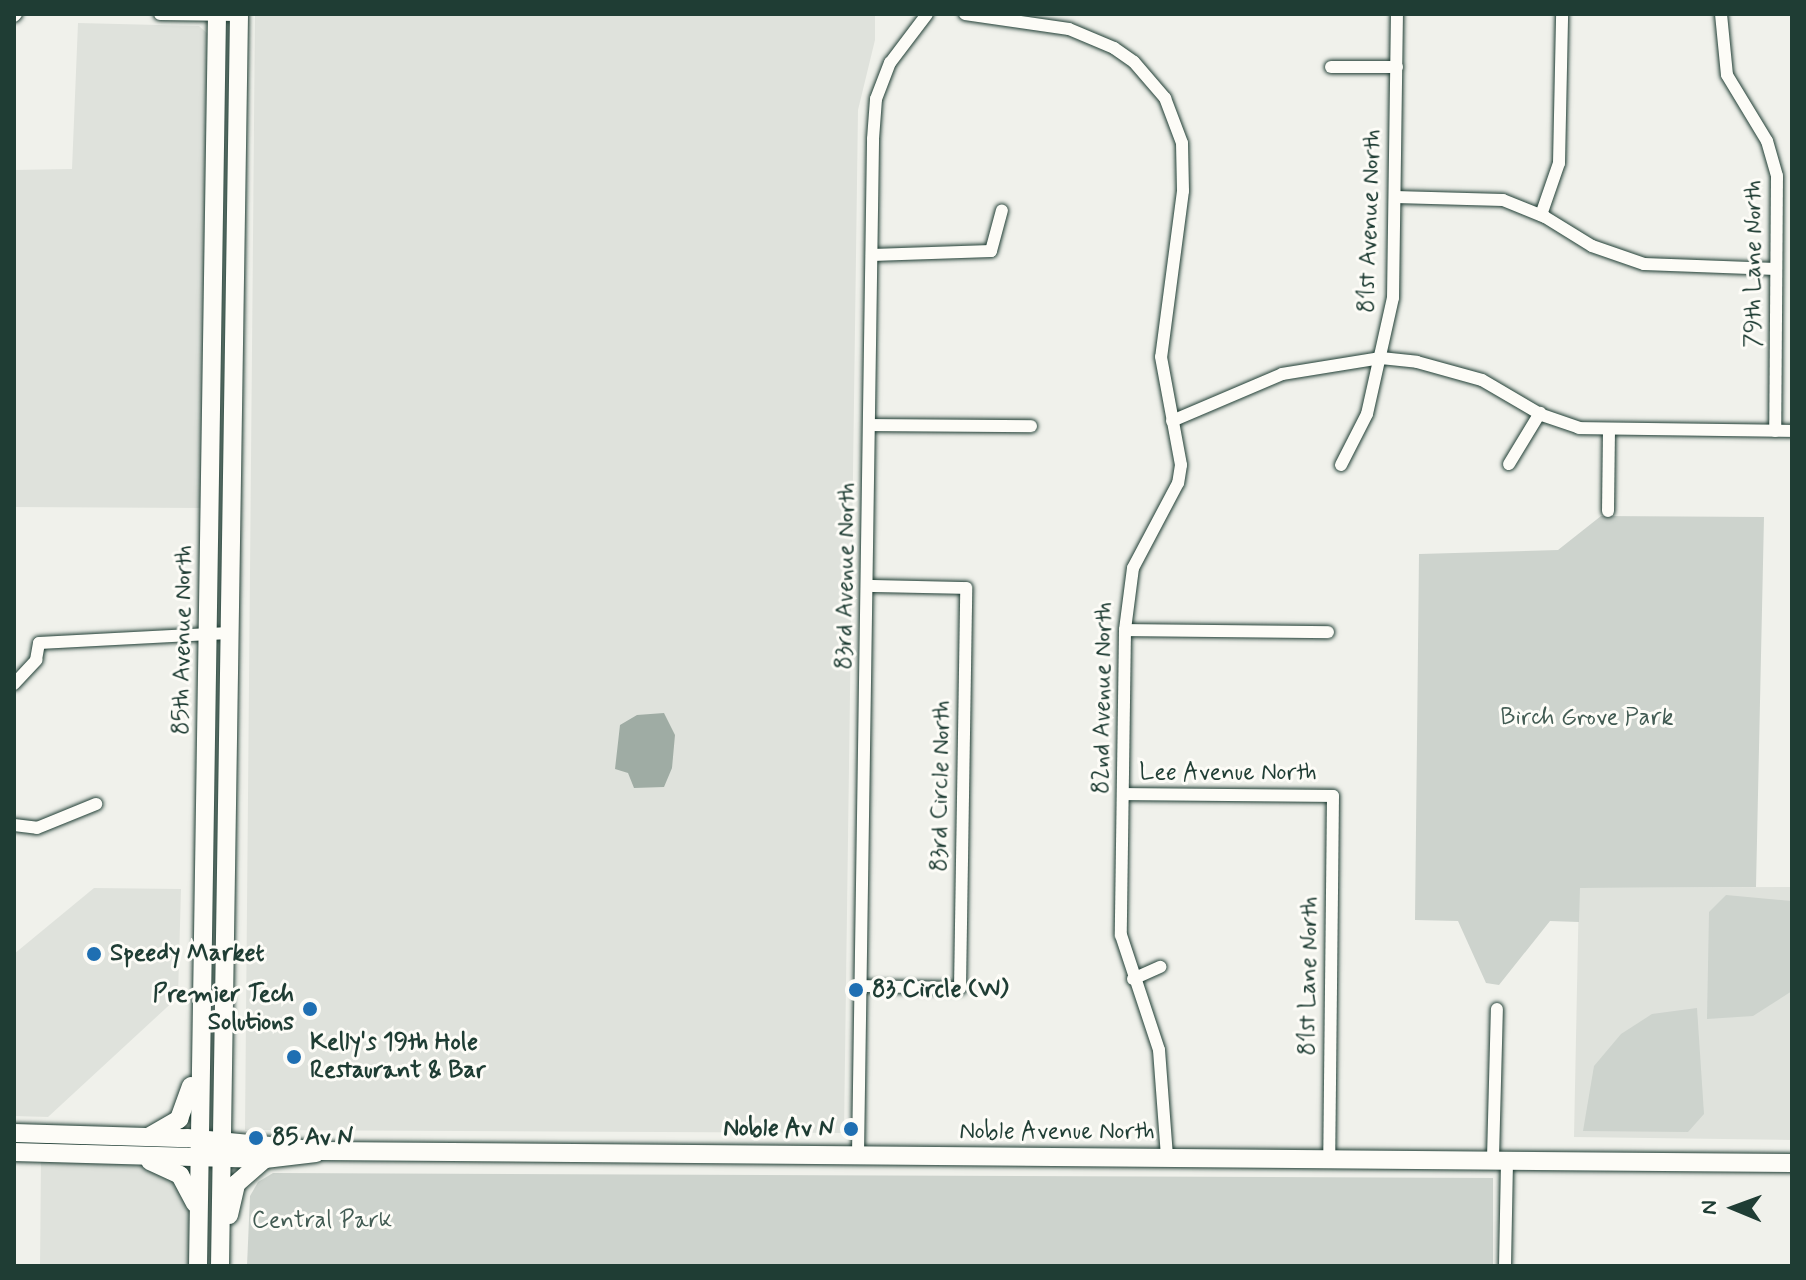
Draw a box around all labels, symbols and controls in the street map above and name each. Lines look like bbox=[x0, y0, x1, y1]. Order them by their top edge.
street label: 81st Avenue North bbox=[1352, 128, 1388, 314]
street label: 79th Lane North bbox=[1740, 179, 1768, 349]
street label: 83rd Avenue North bbox=[830, 481, 862, 671]
street label: 85th Avenue North bbox=[167, 545, 199, 735]
street label: 82nd Avenue North bbox=[1087, 601, 1119, 795]
street label: 83rd Circle North bbox=[925, 699, 957, 873]
park label: Birch Grove Park bbox=[1501, 704, 1673, 732]
street label: Lee Avenue North bbox=[1137, 759, 1319, 787]
street label: 81st Lane North bbox=[1293, 895, 1325, 1057]
place label: Speedy Market bbox=[110, 940, 267, 968]
marker: Speedy Market bbox=[85, 945, 103, 963]
place label: 83 Circle (W) bbox=[872, 976, 1009, 1004]
place label: Premier Tech Solutions bbox=[155, 981, 294, 1037]
marker: 83 Circle (W) bbox=[847, 981, 865, 999]
marker: Premier Tech Solutions bbox=[301, 1000, 319, 1018]
place label: Kelly's 19th Hole Restaurant & Bar bbox=[310, 1029, 486, 1085]
marker: Kelly's 19th Hole Restaurant & Bar bbox=[285, 1048, 303, 1066]
place label: Noble Av N bbox=[725, 1115, 835, 1143]
street label: Noble Avenue North bbox=[957, 1118, 1157, 1146]
marker: Noble Av N bbox=[842, 1120, 860, 1138]
place label: 85 Av N bbox=[272, 1124, 353, 1152]
marker: 85 Av N bbox=[247, 1129, 265, 1147]
north arrow bbox=[1694, 1168, 1774, 1248]
text: N bbox=[1696, 1200, 1724, 1215]
park label: Central Park bbox=[255, 1207, 389, 1235]

